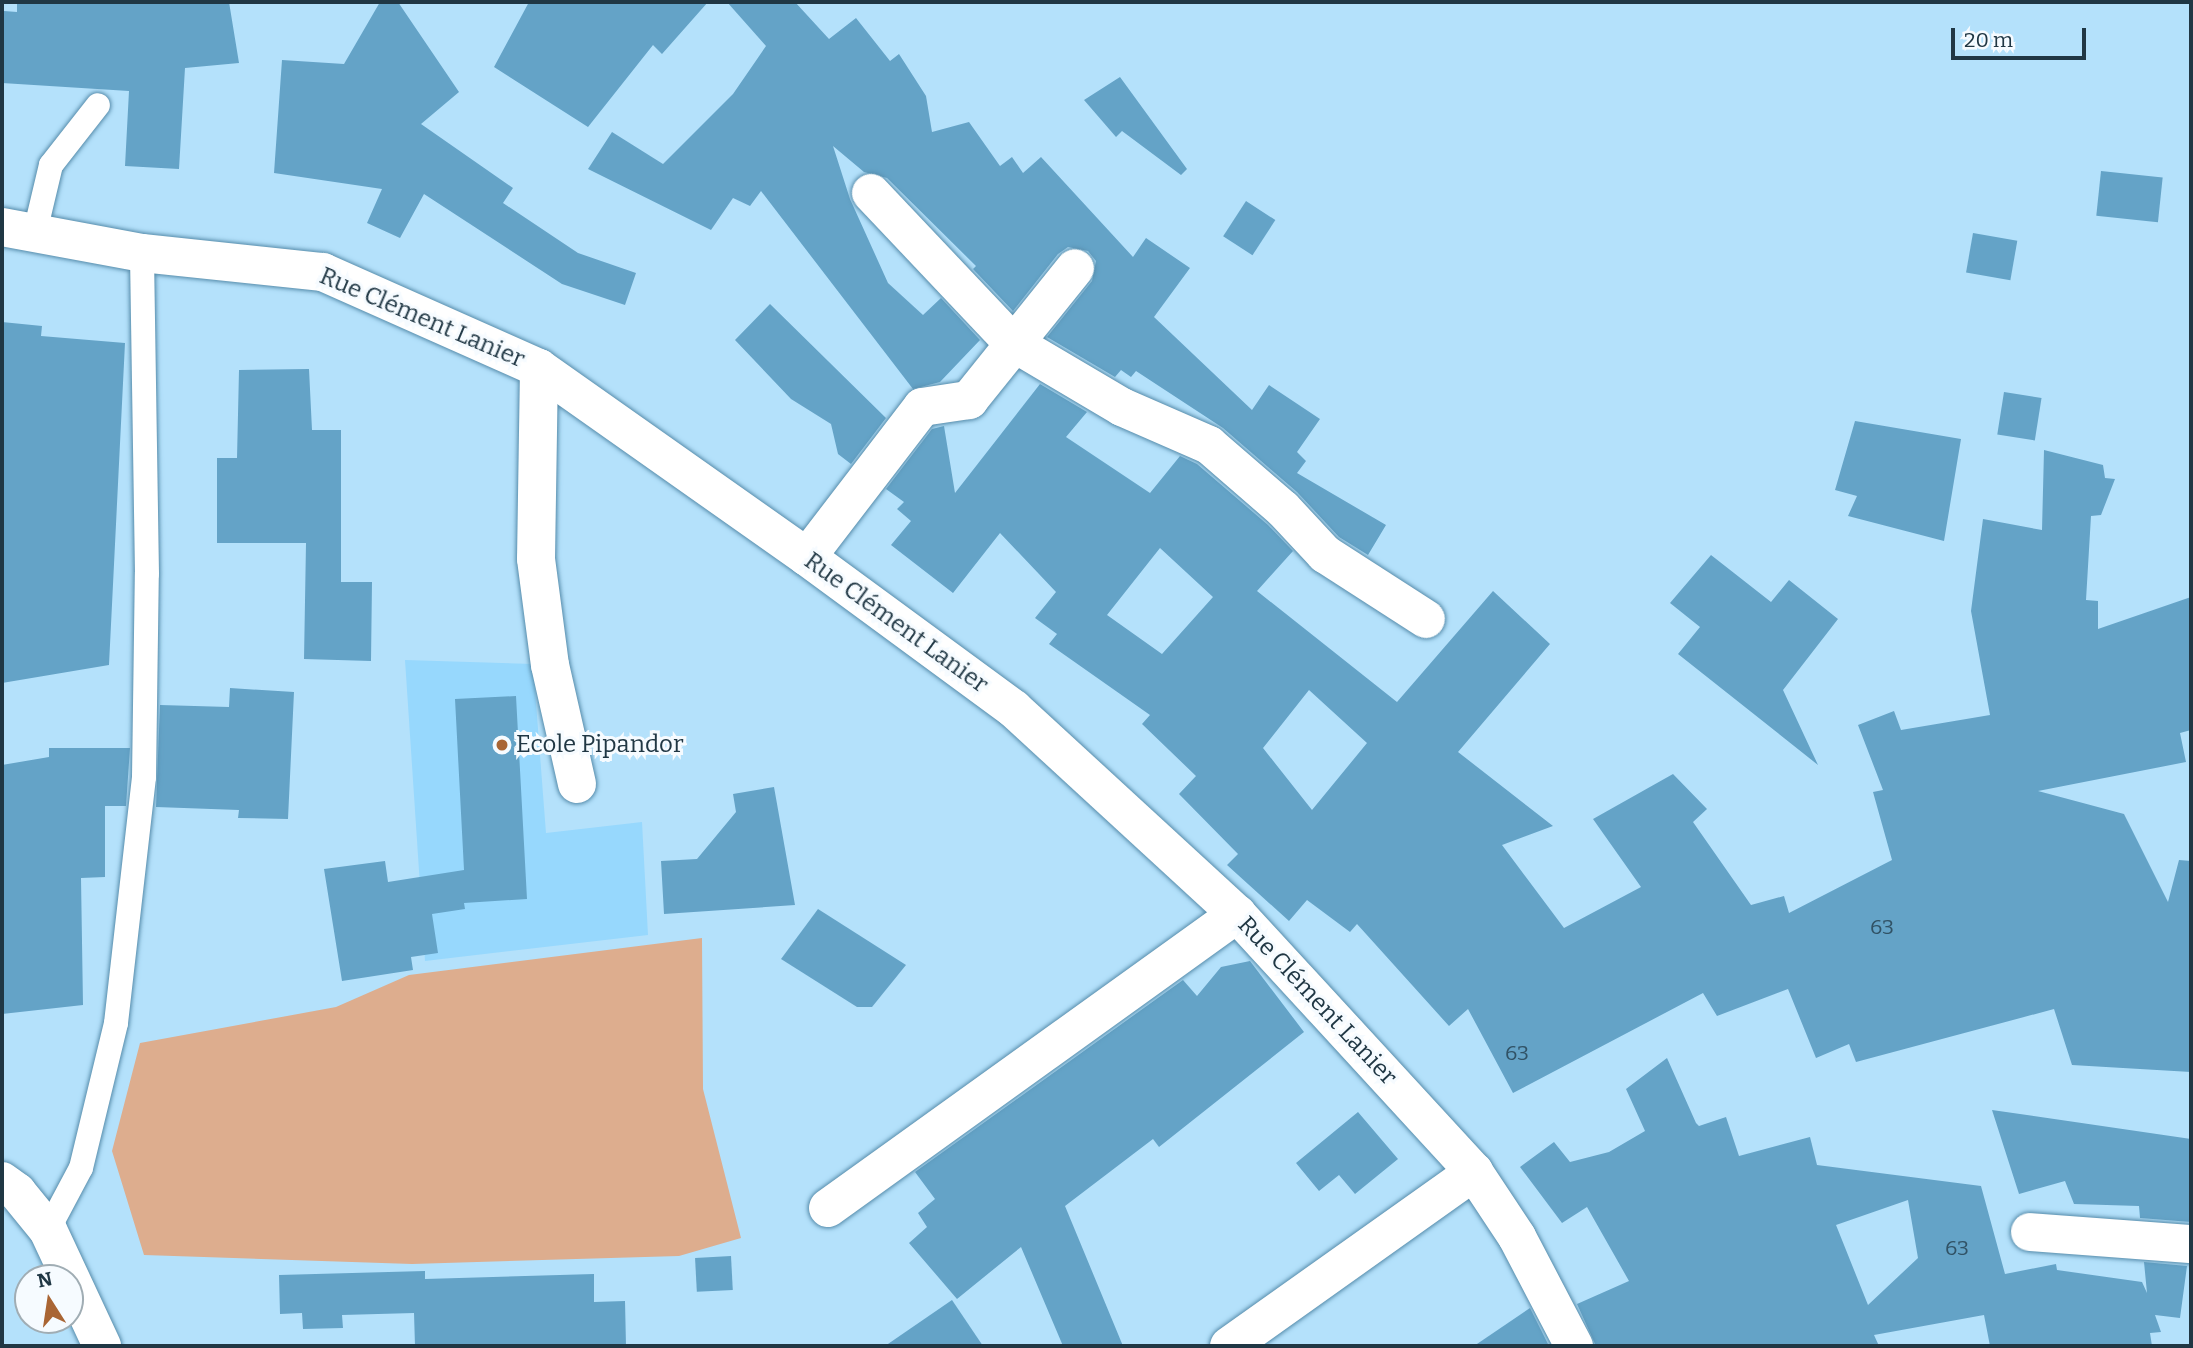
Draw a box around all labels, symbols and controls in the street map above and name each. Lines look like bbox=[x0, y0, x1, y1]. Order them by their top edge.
scale bar bbox=[1955, 14, 2090, 58]
text: 20 m bbox=[1964, 27, 2013, 53]
street label: Rue Clément Lanier bbox=[315, 262, 529, 374]
street label: Rue Clément Lanier bbox=[799, 547, 993, 699]
place label: Ecole Pipandor bbox=[516, 731, 684, 759]
marker: Ecole Pipandor bbox=[494, 737, 510, 753]
street label: Rue Clément Lanier bbox=[1231, 911, 1403, 1091]
house number: 63 bbox=[1870, 914, 1894, 940]
house number: 63 bbox=[1505, 1040, 1529, 1066]
house number: 63 bbox=[1945, 1235, 1969, 1261]
north arrow bbox=[14, 1264, 84, 1334]
text: N bbox=[35, 1267, 55, 1293]

